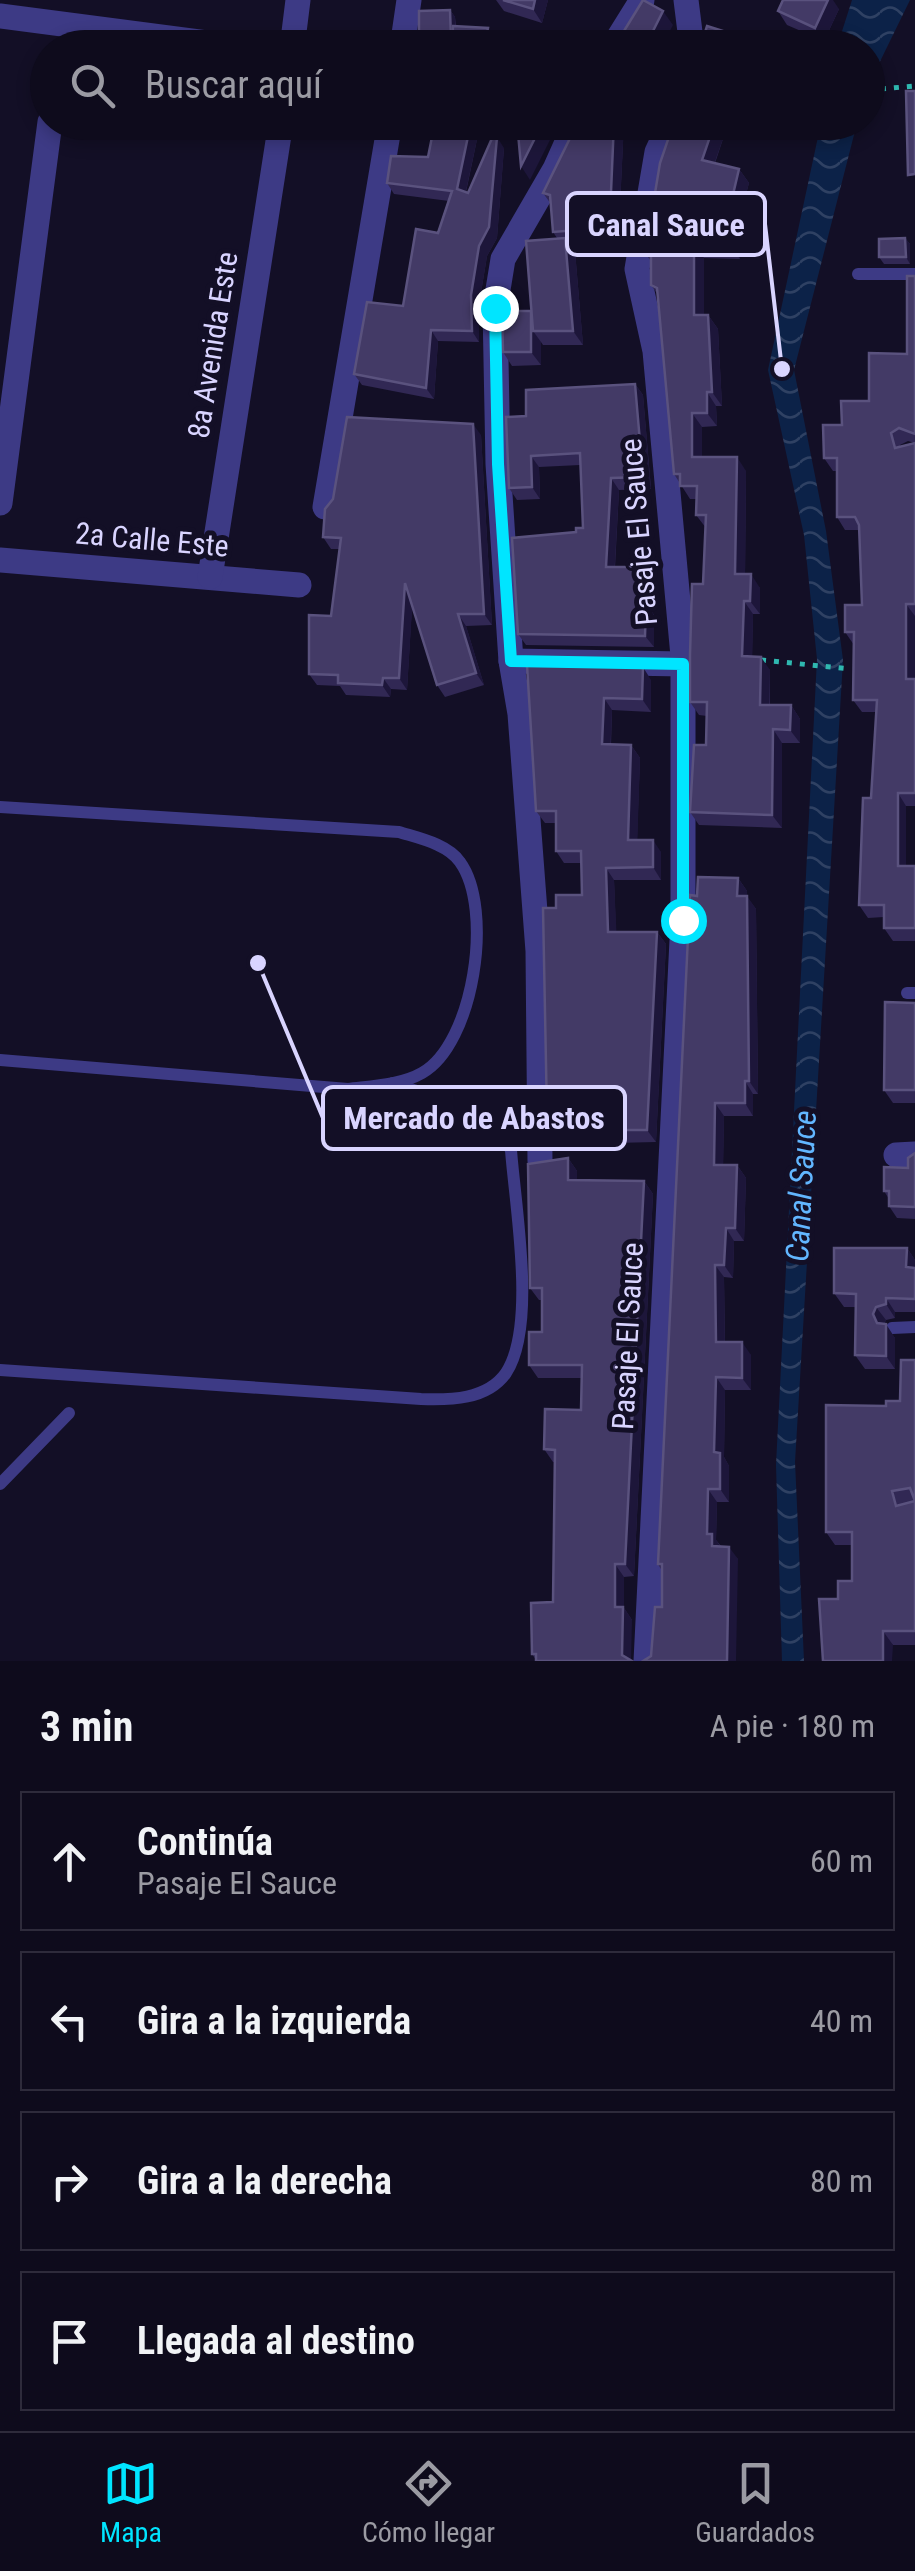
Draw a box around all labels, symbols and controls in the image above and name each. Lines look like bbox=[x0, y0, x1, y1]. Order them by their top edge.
search box bbox=[30, 30, 885, 140]
icon: search bbox=[65, 58, 120, 113]
text: Buscar aquí bbox=[145, 63, 322, 107]
callout: Canal Sauce bbox=[567, 193, 765, 255]
text: Canal Sauce bbox=[587, 206, 745, 244]
street label: 8a Avenida Este bbox=[180, 249, 245, 441]
route end bbox=[473, 286, 519, 332]
street label: Pasaje El Sauce bbox=[613, 437, 664, 627]
street label: 2a Calle Este bbox=[74, 515, 230, 564]
route start bbox=[661, 898, 707, 944]
callout: Mercado de Abastos bbox=[323, 1087, 625, 1149]
text: Mercado de Abastos bbox=[343, 1099, 605, 1137]
water label: Canal Sauce bbox=[778, 1109, 824, 1263]
street label: Pasaje El Sauce bbox=[605, 1241, 650, 1431]
text: 3 min bbox=[40, 1702, 133, 1751]
text: A pie · 180 m bbox=[710, 1707, 875, 1745]
text: Continúa bbox=[137, 1820, 273, 1864]
icon: ahead bbox=[42, 1834, 97, 1889]
text: 60 m bbox=[810, 1842, 873, 1880]
text: Pasaje El Sauce bbox=[137, 1864, 337, 1902]
icon: left bbox=[42, 1994, 97, 2049]
text: Gira a la izquierda bbox=[137, 1999, 411, 2043]
text: 40 m bbox=[810, 2002, 873, 2040]
icon: right bbox=[42, 2154, 97, 2209]
text: Gira a la derecha bbox=[137, 2159, 392, 2203]
text: 80 m bbox=[810, 2162, 873, 2200]
icon: arrive bbox=[42, 2314, 97, 2369]
text: Llegada al destino bbox=[137, 2319, 415, 2363]
tab: Mapa bbox=[100, 2456, 162, 2549]
tab: Cómo llegar bbox=[362, 2456, 495, 2549]
tab: Guardados bbox=[695, 2456, 815, 2549]

